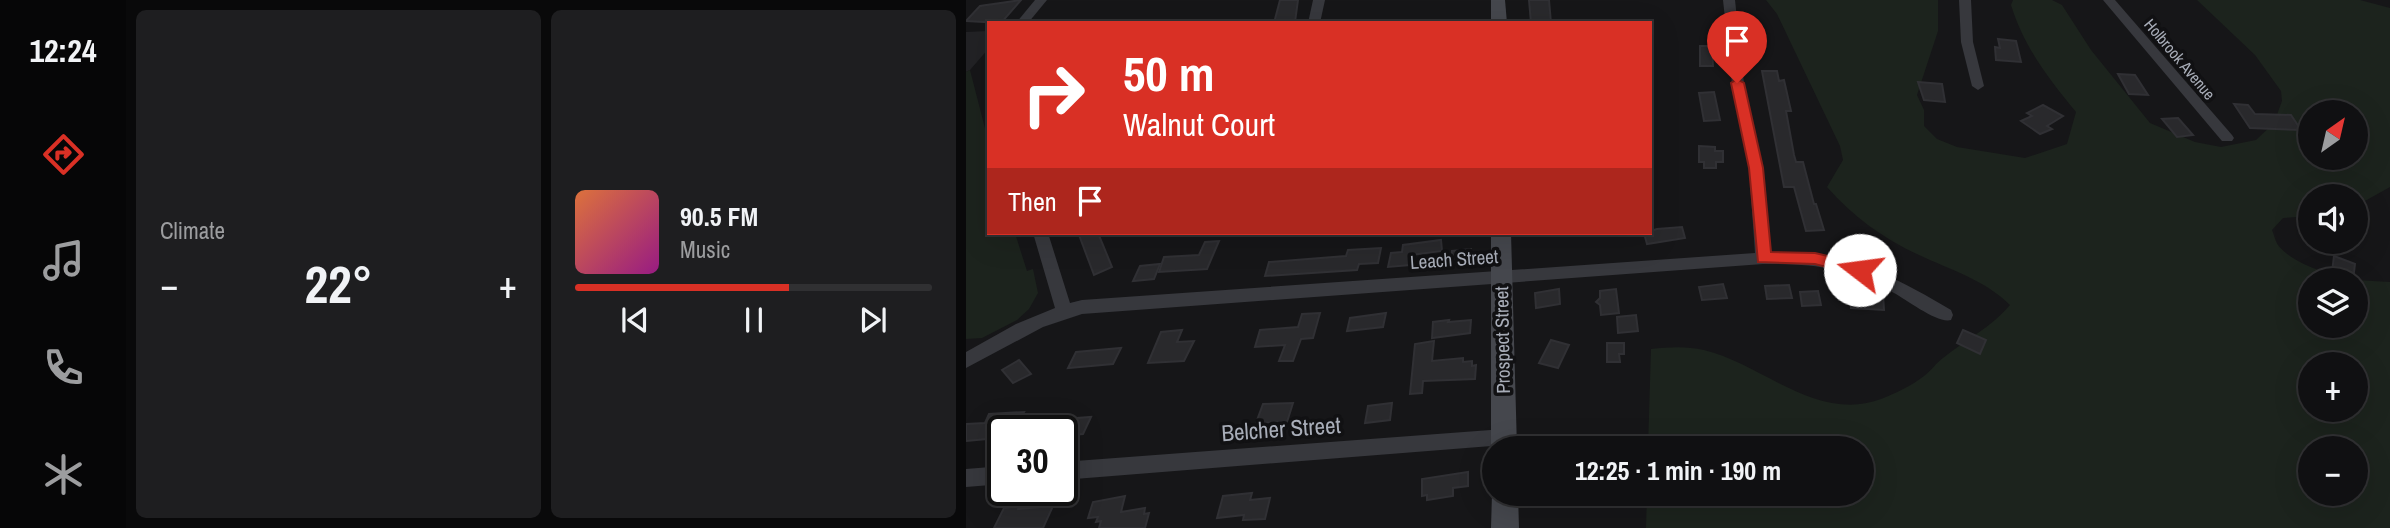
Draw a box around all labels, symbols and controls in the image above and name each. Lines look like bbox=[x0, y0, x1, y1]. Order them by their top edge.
pin bbox=[1707, 11, 1767, 83]
street label: Holbrook Avenue bbox=[2140, 14, 2220, 104]
icon: arrive bbox=[1718, 22, 1756, 60]
text: 12:24 bbox=[29, 29, 97, 72]
text: 50 m bbox=[1123, 40, 1215, 106]
icon: right bbox=[1008, 49, 1099, 140]
north arrow bbox=[2298, 100, 2368, 170]
map controls bbox=[2298, 100, 2368, 506]
text: Walnut Court bbox=[1123, 103, 1275, 146]
icon: directions bbox=[39, 130, 88, 179]
icon: arrive bbox=[1071, 182, 1109, 220]
text: Then bbox=[1008, 184, 1057, 219]
button: sound bbox=[2298, 184, 2368, 254]
text: 90.5 FM bbox=[680, 199, 758, 234]
text: Climate bbox=[160, 215, 225, 246]
position arrow bbox=[1823, 233, 1897, 307]
text: Music bbox=[680, 234, 730, 265]
icon: music bbox=[39, 236, 88, 285]
street label: Leach Street bbox=[1409, 243, 1500, 275]
text: 22° bbox=[304, 249, 373, 319]
text: − bbox=[160, 259, 178, 310]
text: + bbox=[499, 259, 517, 310]
button: layers bbox=[2298, 268, 2368, 338]
street label: Prospect Street bbox=[1488, 285, 1516, 394]
icon: previous bbox=[616, 301, 654, 339]
icon: pause bbox=[735, 301, 773, 339]
icon: next bbox=[854, 301, 892, 339]
icon: phone bbox=[39, 343, 88, 392]
button: + bbox=[2298, 352, 2368, 422]
street label: Belcher Street bbox=[1220, 409, 1342, 448]
speed limit sign: 30 bbox=[987, 415, 1078, 506]
button: − bbox=[2298, 436, 2368, 506]
icon: climate bbox=[39, 450, 88, 499]
text: 12:25 · 1 min · 190 m bbox=[1575, 453, 1781, 488]

